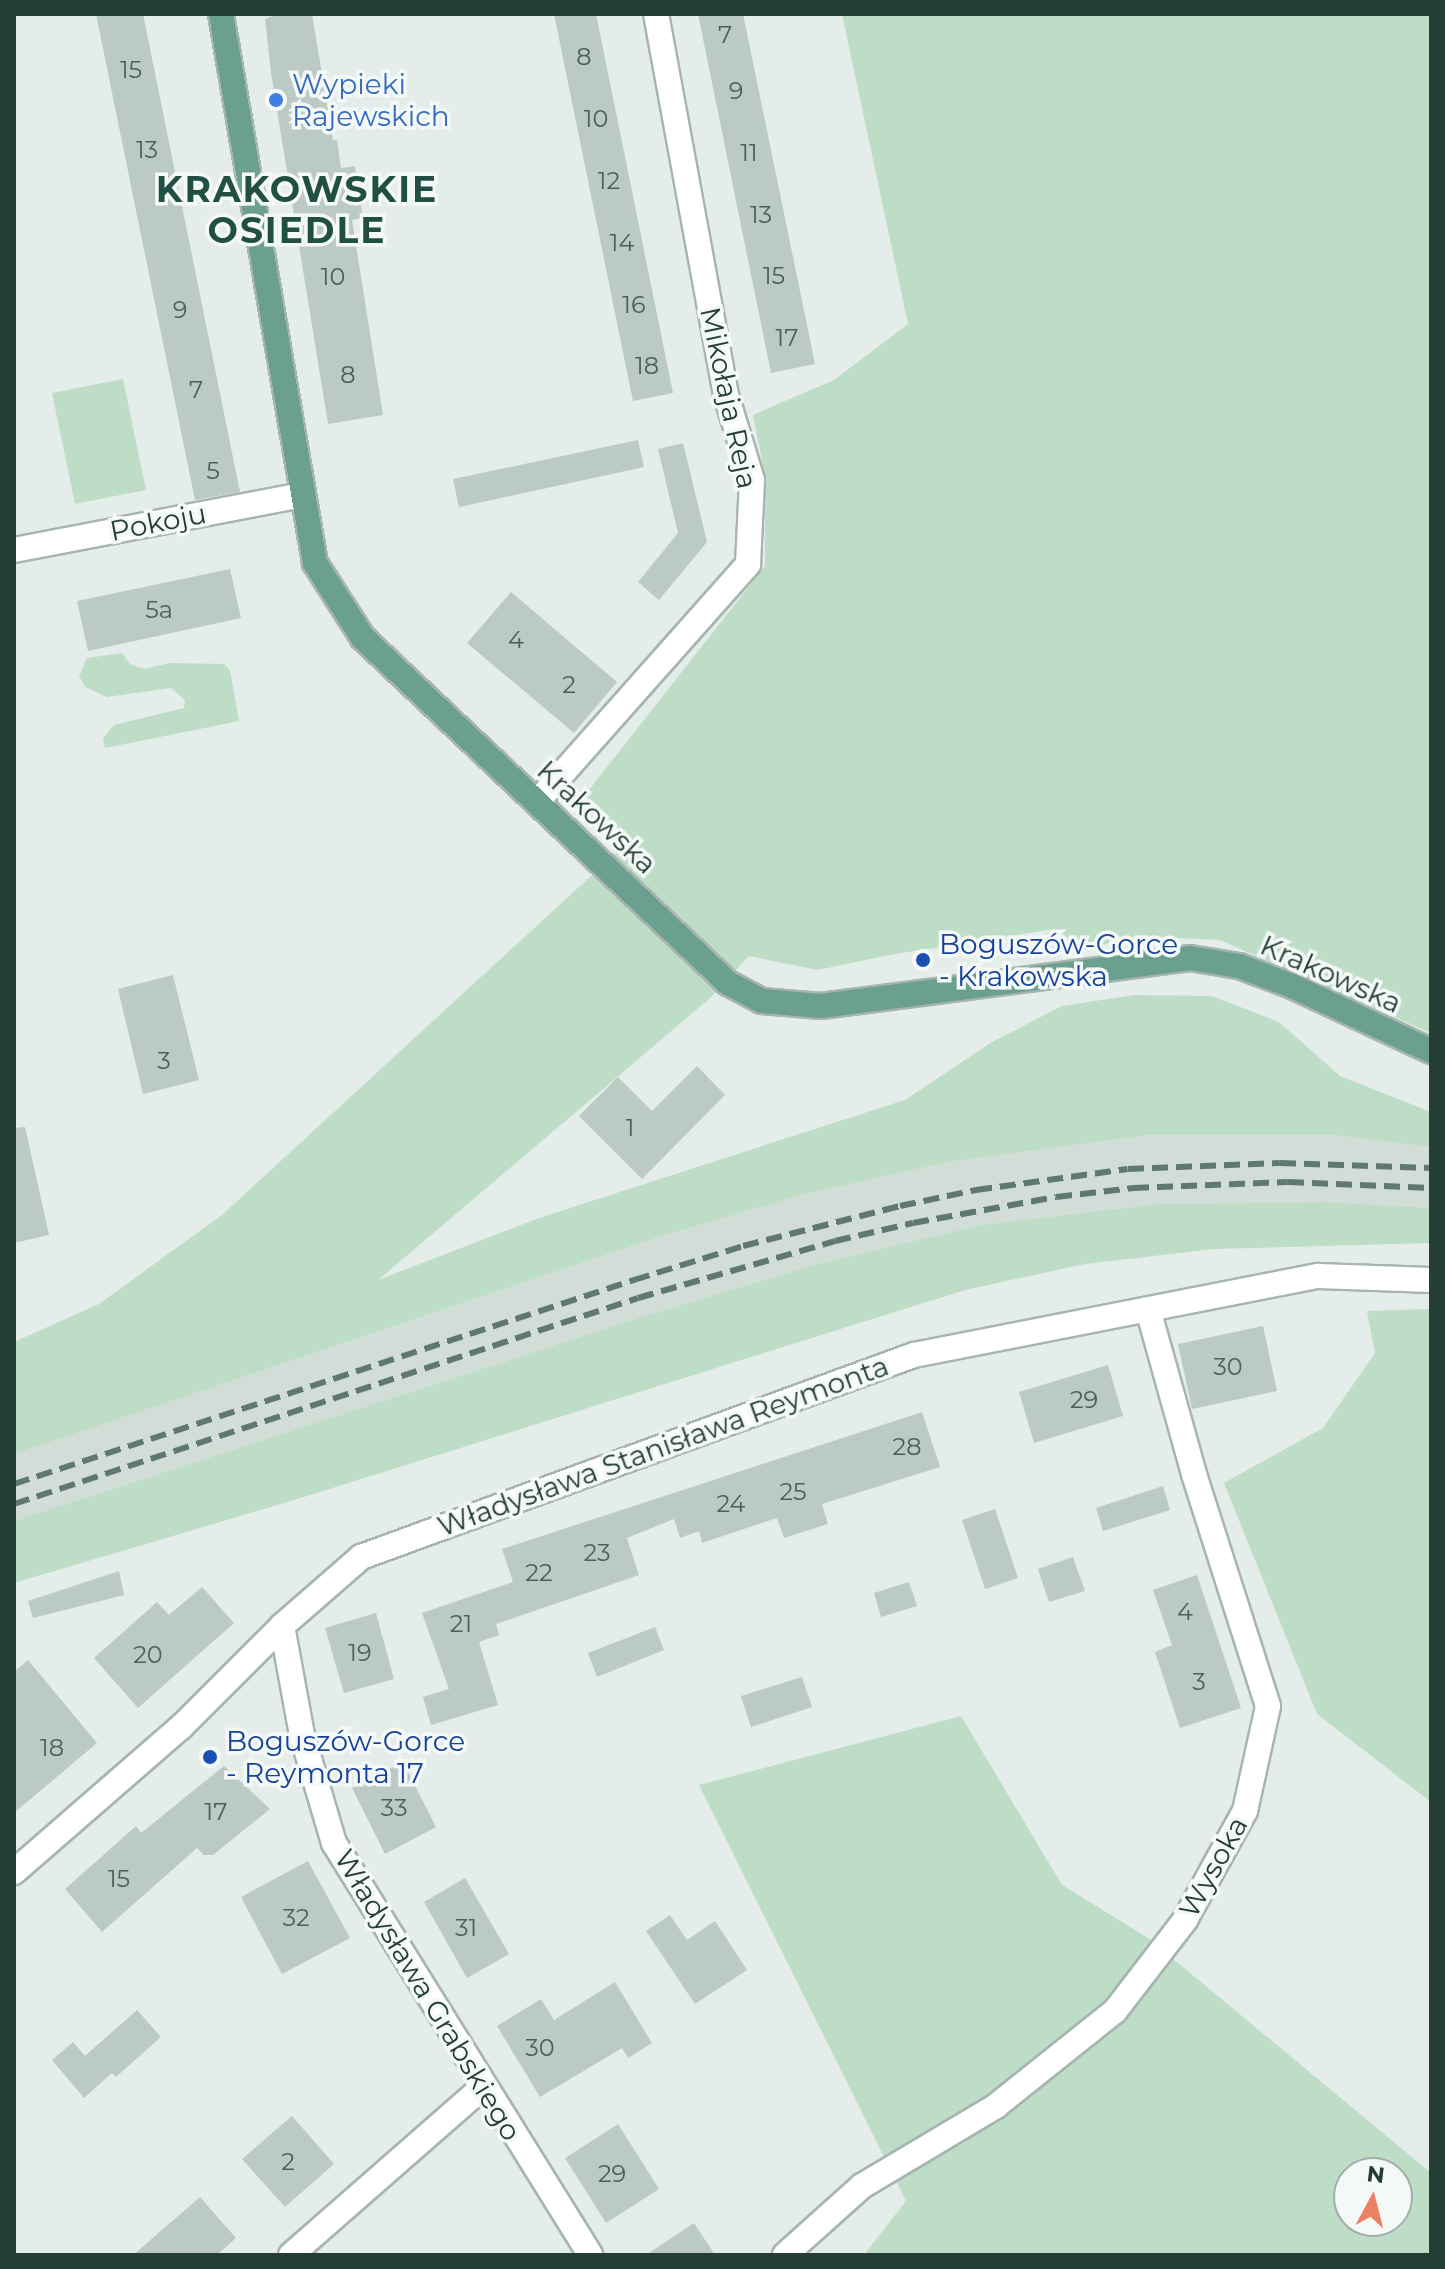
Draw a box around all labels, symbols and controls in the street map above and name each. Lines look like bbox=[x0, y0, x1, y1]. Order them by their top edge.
house number: 7 bbox=[718, 21, 732, 49]
house number: 8 bbox=[576, 43, 592, 71]
house number: 15 bbox=[120, 56, 142, 84]
place label: Wypieki Rajewskich bbox=[292, 67, 450, 133]
house number: 9 bbox=[729, 77, 743, 105]
marker: Wypieki Rajewskich bbox=[267, 91, 285, 109]
house number: 10 bbox=[584, 105, 608, 133]
house number: 13 bbox=[136, 136, 158, 164]
house number: 11 bbox=[740, 139, 758, 167]
district label: KRAKOWSKIE OSIEDLE bbox=[156, 167, 438, 252]
house number: 12 bbox=[598, 167, 620, 195]
house number: 13 bbox=[750, 201, 772, 229]
house number: 14 bbox=[610, 229, 634, 257]
house number: 15 bbox=[763, 262, 785, 290]
house number: 10 bbox=[321, 263, 345, 291]
house number: 16 bbox=[622, 291, 646, 319]
house number: 9 bbox=[173, 296, 187, 324]
street label: Mikołaja Reja bbox=[693, 304, 765, 492]
house number: 17 bbox=[776, 324, 798, 352]
house number: 18 bbox=[635, 352, 659, 380]
house number: 8 bbox=[340, 361, 356, 389]
house number: 7 bbox=[189, 376, 203, 404]
house number: 5 bbox=[206, 457, 220, 485]
street label: Pokoju bbox=[107, 496, 209, 548]
house number: 5a bbox=[145, 596, 173, 624]
house number: 4 bbox=[508, 626, 524, 654]
house number: 2 bbox=[562, 671, 576, 699]
street label: Krakowska bbox=[530, 753, 664, 881]
place label: Boguszów-Gorce - Krakowska bbox=[939, 927, 1178, 993]
street label: Krakowska bbox=[1255, 928, 1407, 1020]
marker: Boguszów-Gorce - Krakowska bbox=[914, 951, 932, 969]
house number: 3 bbox=[157, 1047, 171, 1075]
house number: 1 bbox=[626, 1114, 634, 1142]
street label: Władysława Stanisława Reymonta bbox=[433, 1349, 893, 1543]
house number: 30 bbox=[1213, 1353, 1243, 1381]
house number: 29 bbox=[1070, 1386, 1098, 1414]
house number: 28 bbox=[893, 1433, 921, 1461]
house number: 25 bbox=[779, 1478, 807, 1506]
house number: 24 bbox=[717, 1490, 745, 1518]
house number: 23 bbox=[583, 1539, 611, 1567]
house number: 22 bbox=[525, 1559, 553, 1587]
house number: 4 bbox=[1177, 1598, 1193, 1626]
house number: 21 bbox=[450, 1610, 472, 1638]
house number: 19 bbox=[348, 1639, 372, 1667]
house number: 20 bbox=[133, 1641, 163, 1669]
house number: 3 bbox=[1192, 1668, 1206, 1696]
place label: Boguszów-Gorce - Reymonta 17 bbox=[226, 1724, 465, 1790]
house number: 18 bbox=[40, 1734, 64, 1762]
marker: Boguszów-Gorce - Reymonta 17 bbox=[201, 1748, 219, 1766]
house number: 33 bbox=[381, 1794, 407, 1822]
house number: 17 bbox=[205, 1798, 227, 1826]
street label: Wysoka bbox=[1172, 1811, 1254, 1923]
street label: Władysława Grabskiego bbox=[328, 1843, 528, 2147]
house number: 15 bbox=[108, 1865, 130, 1893]
house number: 32 bbox=[282, 1904, 310, 1932]
house number: 31 bbox=[455, 1914, 477, 1942]
house number: 30 bbox=[525, 2034, 555, 2062]
house number: 2 bbox=[281, 2148, 295, 2176]
north arrow bbox=[1333, 2157, 1413, 2237]
house number: 29 bbox=[598, 2160, 626, 2188]
text: N bbox=[1365, 2160, 1386, 2189]

